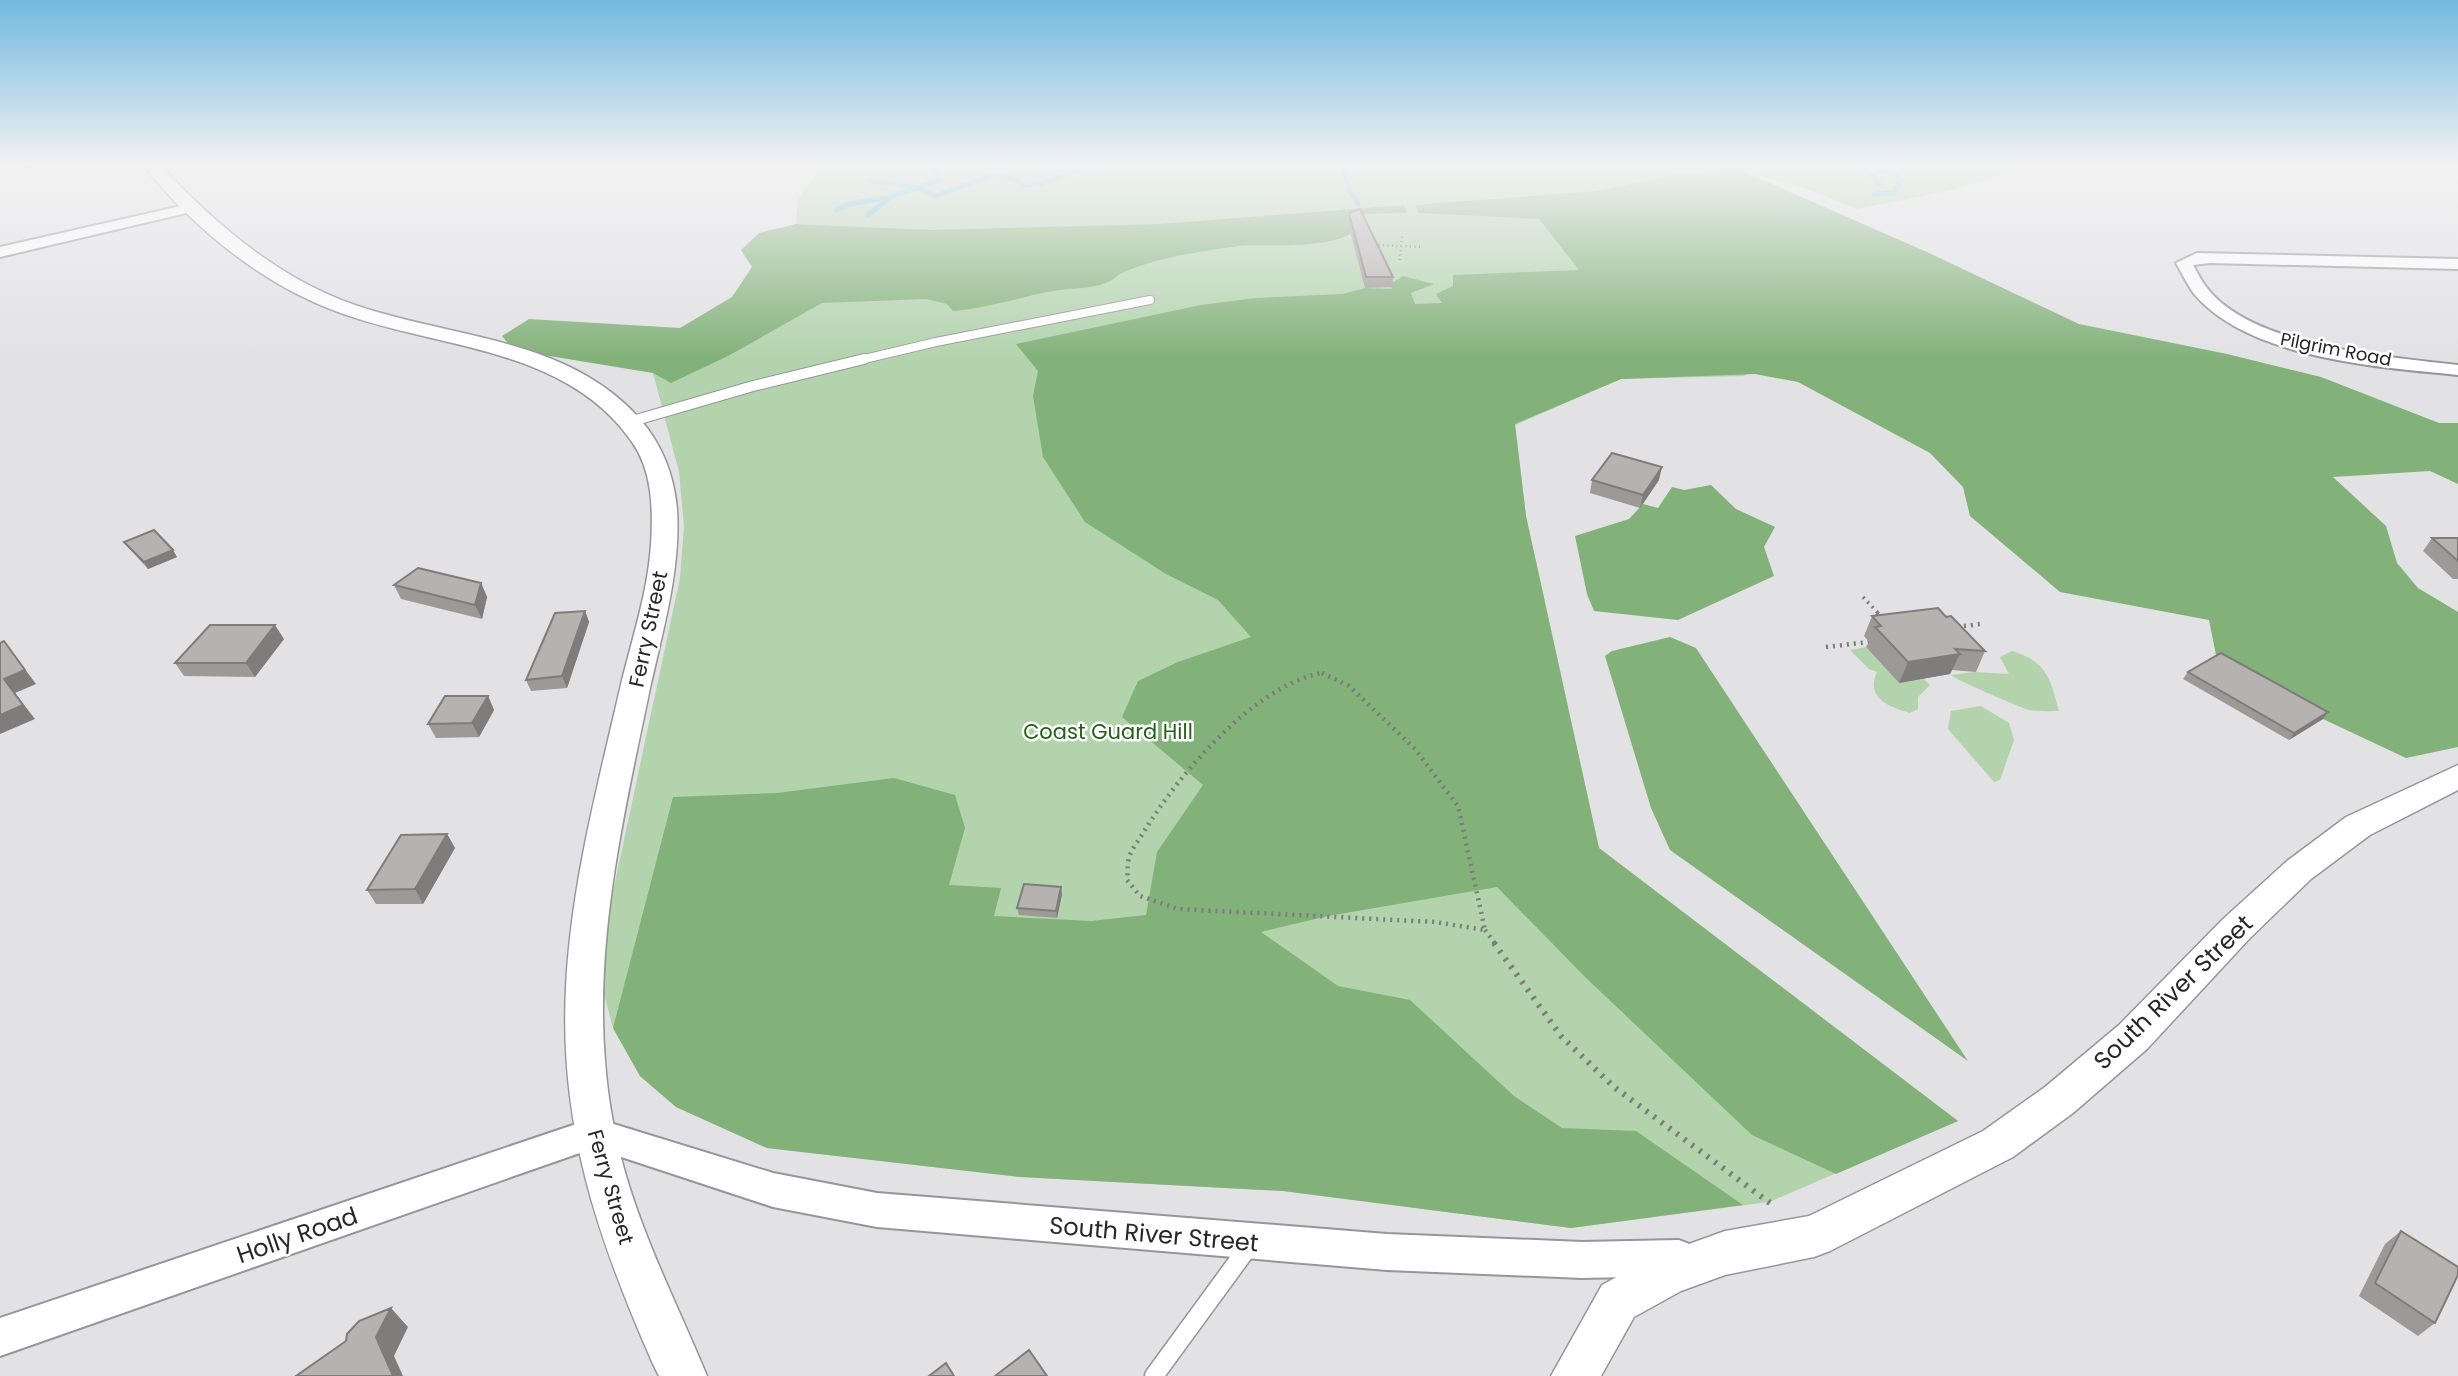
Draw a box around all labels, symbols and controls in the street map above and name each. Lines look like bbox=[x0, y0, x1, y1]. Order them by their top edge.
street label: Pilgrim Road bbox=[2278, 326, 2394, 372]
street label: Ferry Street bbox=[622, 568, 674, 690]
park label: Coast Guard Hill bbox=[1023, 717, 1193, 746]
street label: South River Street bbox=[2086, 907, 2260, 1077]
street label: Ferry Street bbox=[581, 1126, 641, 1248]
street label: Holly Road bbox=[232, 1199, 362, 1271]
street label: South River Street bbox=[1048, 1208, 1260, 1260]

